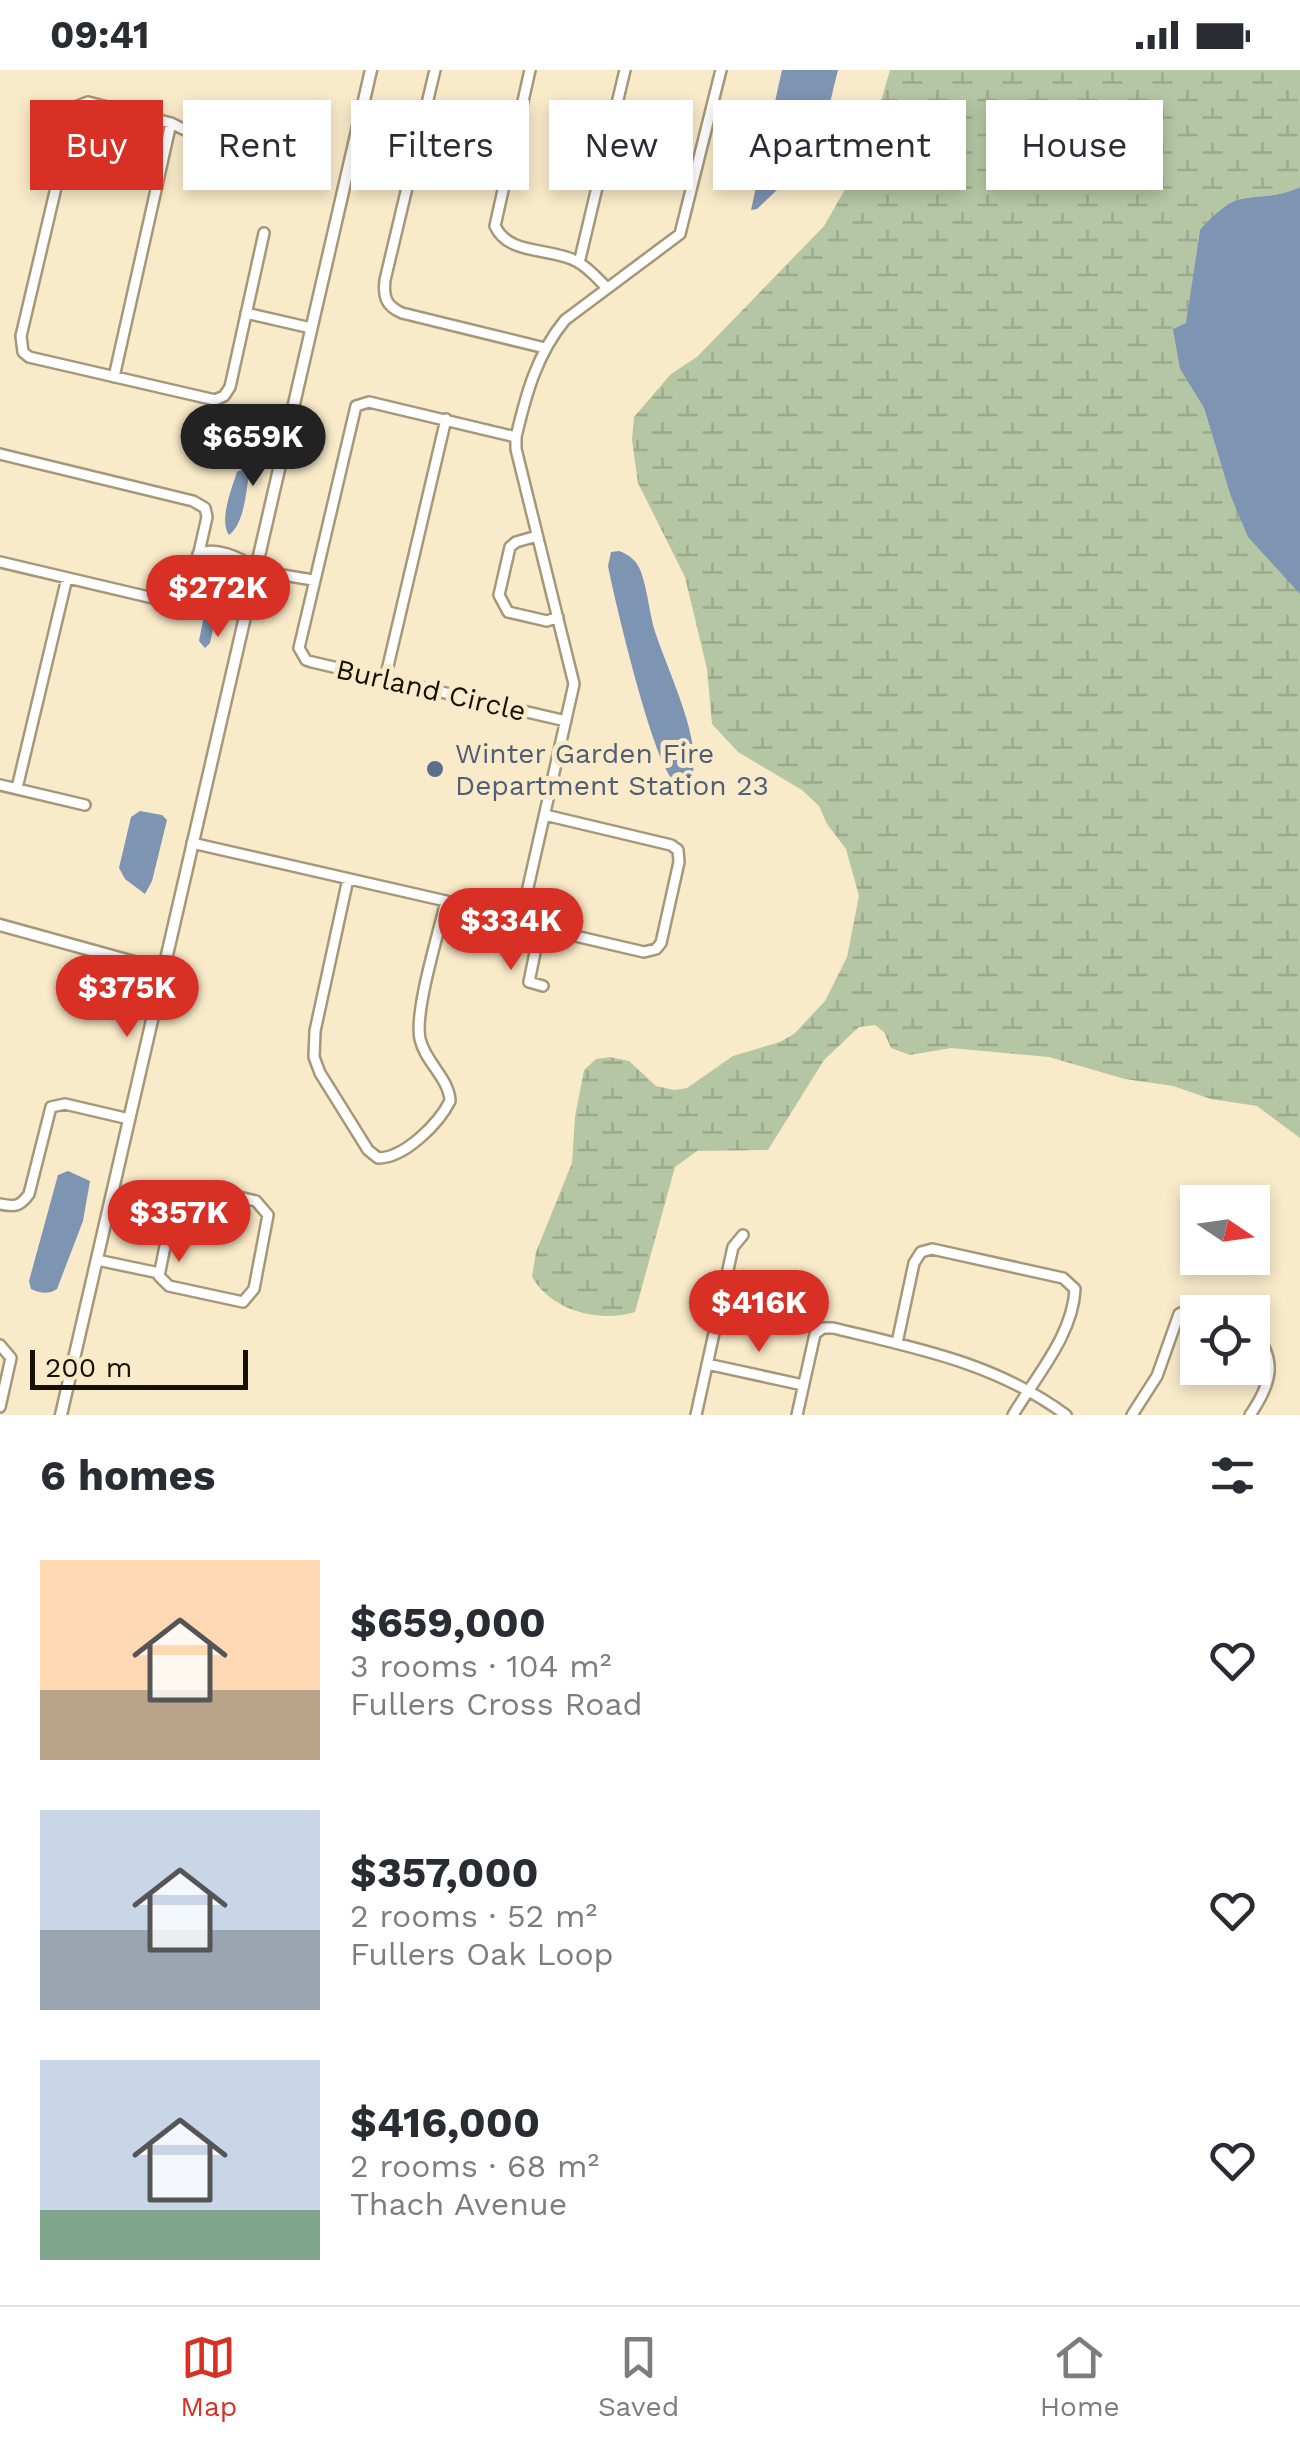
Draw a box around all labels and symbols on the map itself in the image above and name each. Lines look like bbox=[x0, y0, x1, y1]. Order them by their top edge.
pin: $659K bbox=[183, 404, 323, 489]
pin: $272K bbox=[148, 555, 288, 640]
street label: Burland Circle bbox=[333, 652, 529, 728]
place label: Winter Garden Fire Department Station 23 bbox=[455, 737, 769, 802]
marker: Winter Garden Fire Department Station 23 bbox=[424, 758, 446, 780]
pin: $334K bbox=[441, 888, 581, 973]
pin: $375K bbox=[57, 955, 197, 1040]
pin: $357K bbox=[109, 1180, 249, 1265]
north arrow bbox=[1180, 1185, 1270, 1275]
pin: $416K bbox=[689, 1270, 829, 1355]
scale bar bbox=[30, 1345, 248, 1390]

